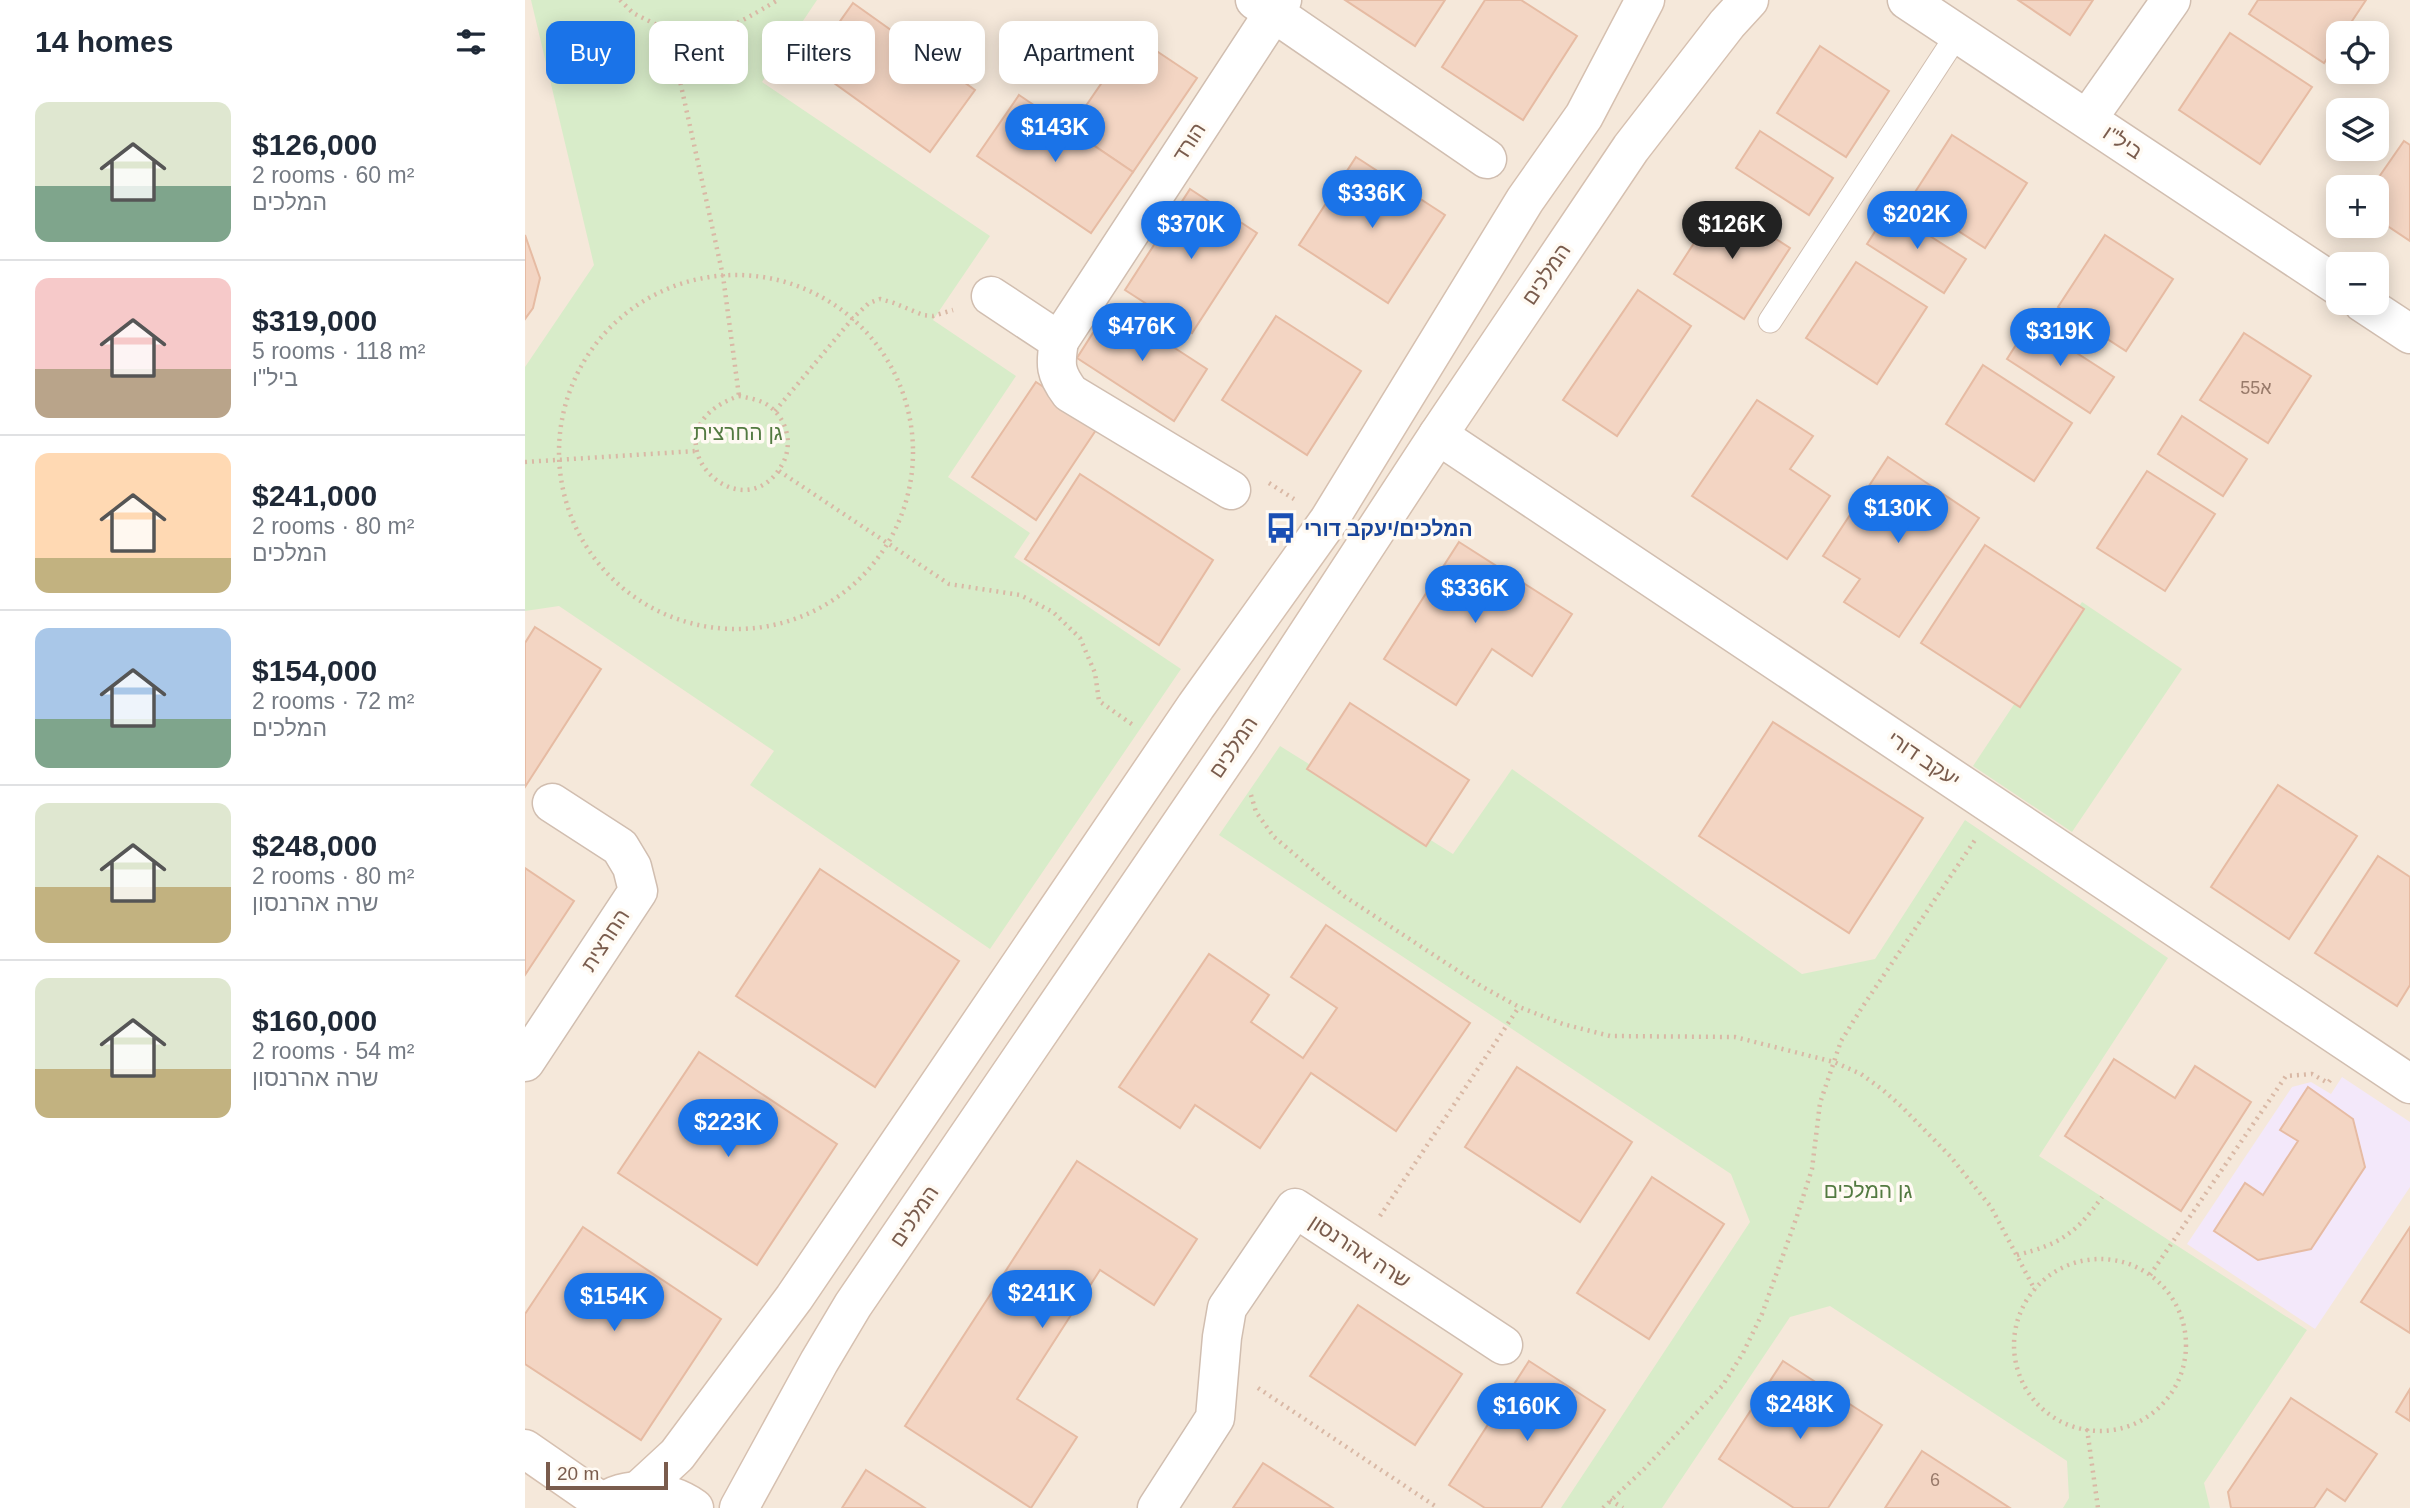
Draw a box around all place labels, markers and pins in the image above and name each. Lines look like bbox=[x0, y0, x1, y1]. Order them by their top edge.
pin: $143K bbox=[1006, 104, 1104, 164]
pin: $336K bbox=[1323, 170, 1421, 230]
pin: $202K bbox=[1868, 191, 1966, 251]
pin: $370K bbox=[1142, 202, 1240, 261]
pin: $126K bbox=[1683, 202, 1781, 261]
pin: $476K bbox=[1093, 304, 1191, 363]
pin: $319K bbox=[2011, 308, 2109, 368]
pin: $130K bbox=[1849, 486, 1947, 545]
bus stop icon: המלכים/יעקב דורי bbox=[1264, 511, 1298, 545]
place label: המלכים/יעקב דורי bbox=[1304, 517, 1473, 540]
pin: $336K bbox=[1426, 566, 1524, 625]
pin: $223K bbox=[679, 1100, 777, 1159]
pin: $241K bbox=[993, 1270, 1091, 1330]
pin: $154K bbox=[565, 1274, 663, 1333]
pin: $248K bbox=[1751, 1382, 1849, 1441]
pin: $160K bbox=[1478, 1384, 1576, 1443]

